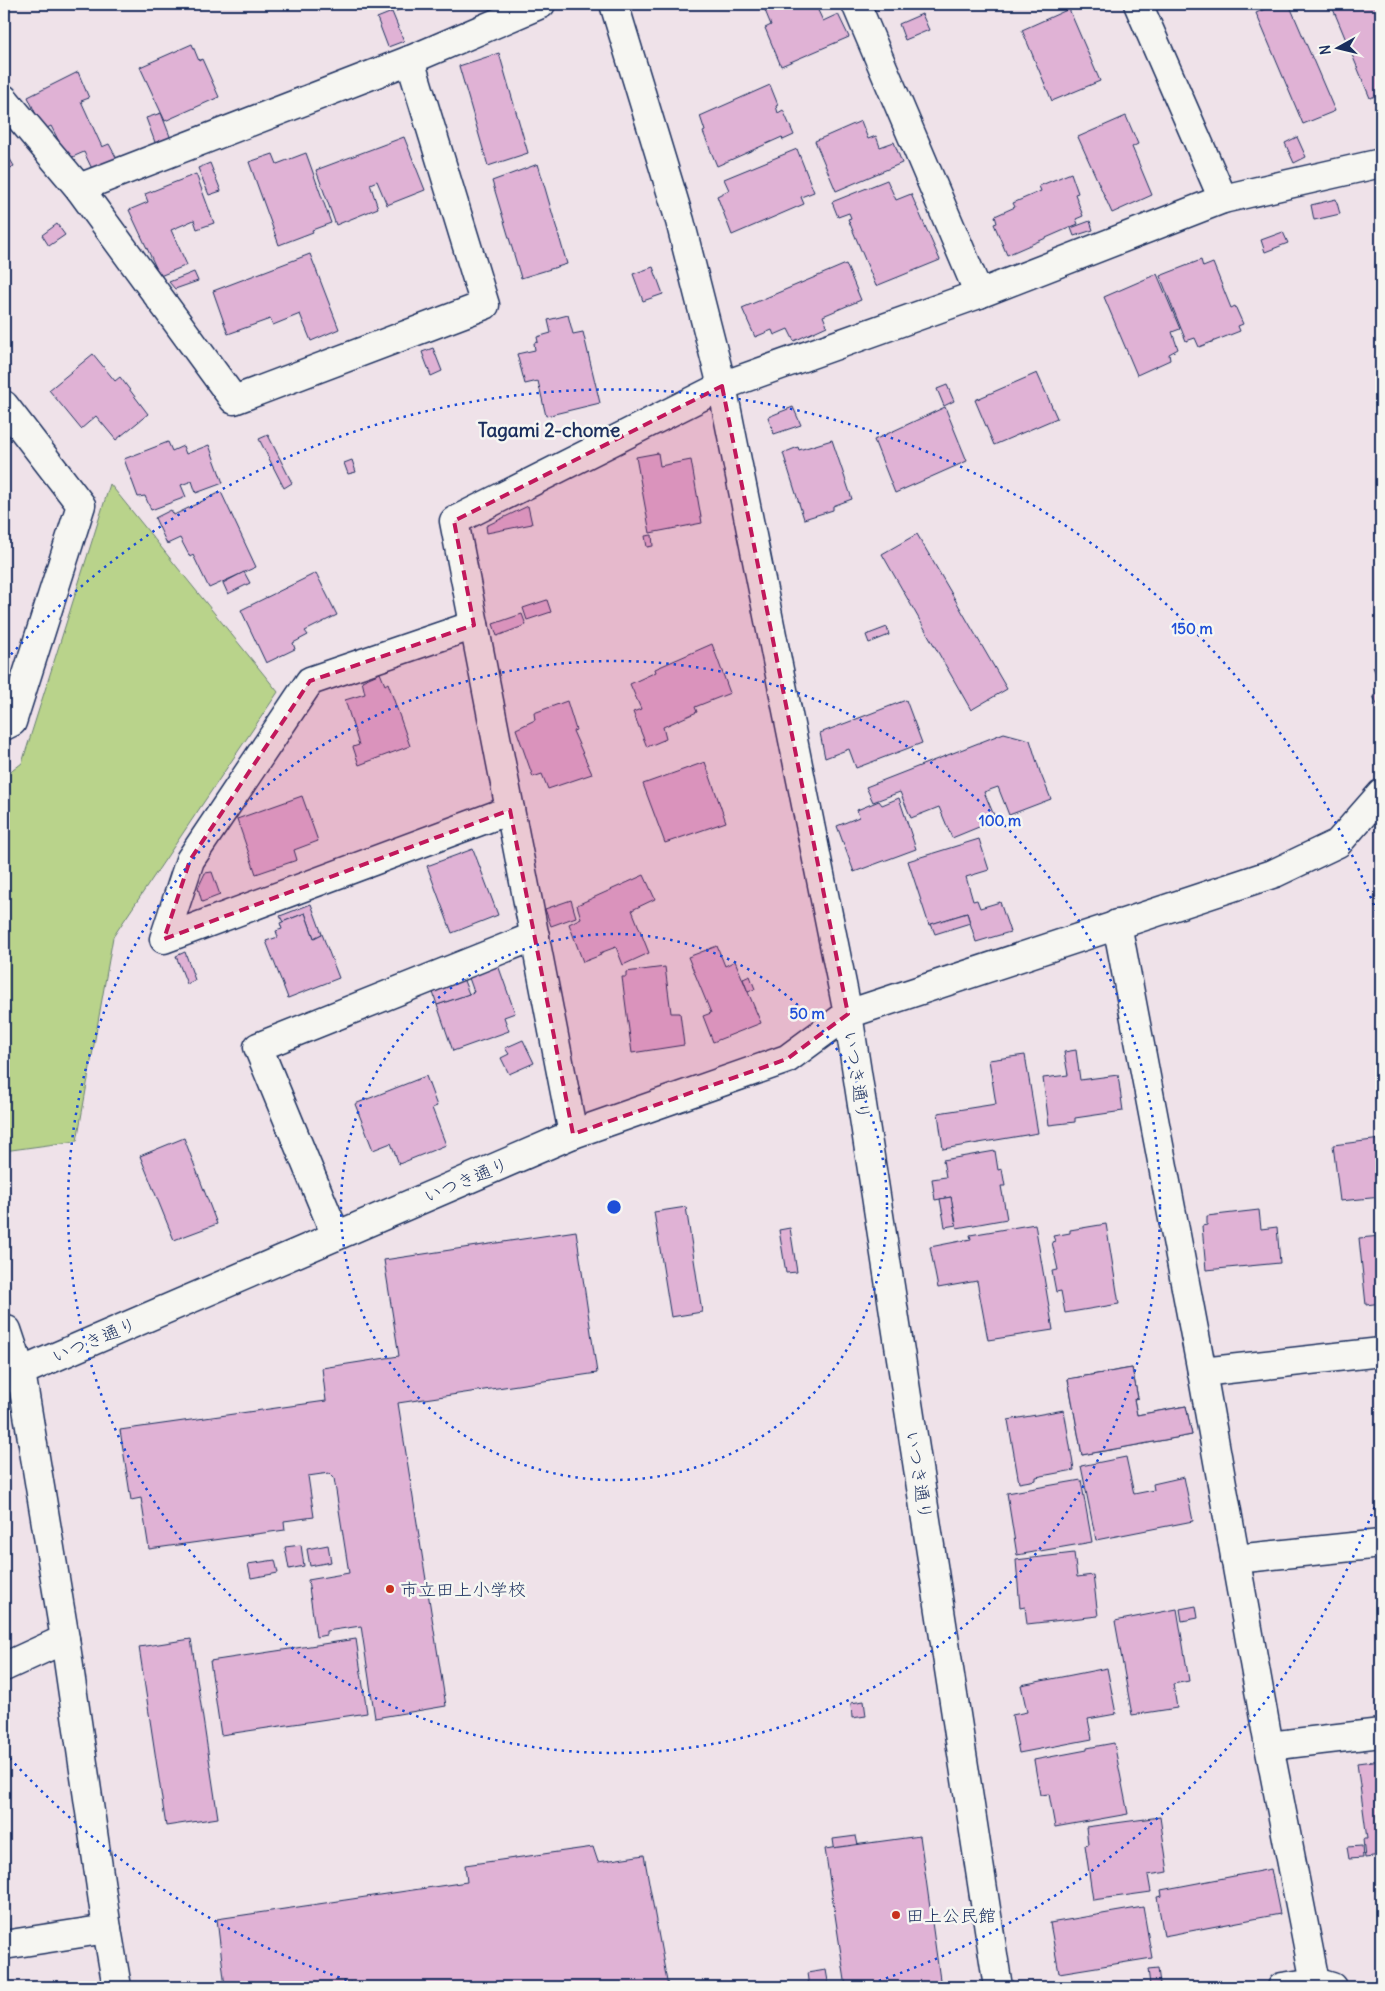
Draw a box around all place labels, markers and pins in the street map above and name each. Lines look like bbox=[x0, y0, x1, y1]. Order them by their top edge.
centre of rings bbox=[605, 1198, 623, 1216]
place label: 市立田上小学校 bbox=[400, 1578, 526, 1601]
marker: 市立田上小学校 bbox=[384, 1583, 396, 1595]
place label: 田上公民館 bbox=[906, 1904, 996, 1927]
marker: 田上公民館 bbox=[890, 1909, 902, 1921]

